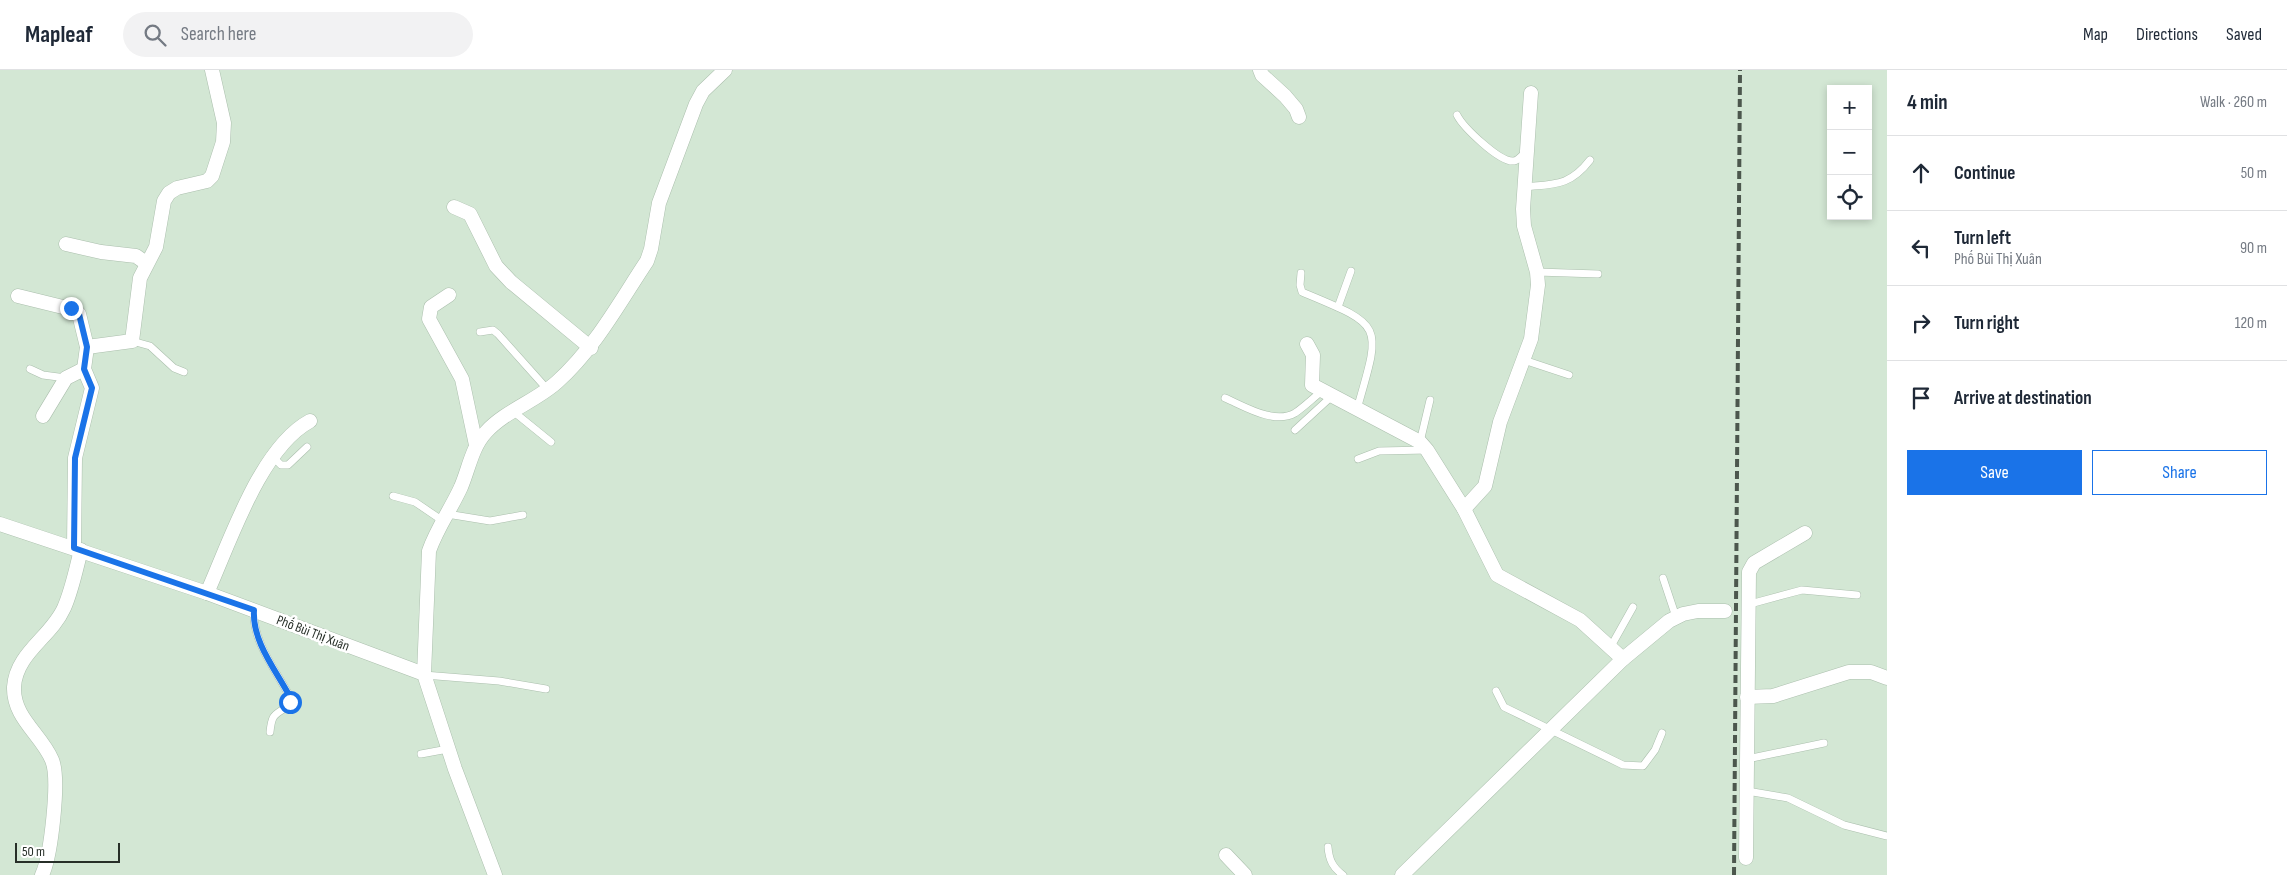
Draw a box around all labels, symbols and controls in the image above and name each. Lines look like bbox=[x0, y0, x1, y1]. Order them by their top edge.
search box bbox=[123, 12, 473, 57]
text: Mapleaf bbox=[25, 20, 93, 49]
icon: search bbox=[141, 21, 169, 49]
text: Search here bbox=[181, 23, 256, 46]
text: Map bbox=[2083, 24, 2108, 45]
text: Directions bbox=[2136, 24, 2198, 45]
text: Saved bbox=[2226, 24, 2262, 45]
map controls bbox=[1827, 85, 1872, 220]
button: + bbox=[1827, 85, 1872, 130]
text: 4 min bbox=[1907, 90, 1948, 115]
text: Walk · 260 m bbox=[2200, 93, 2267, 112]
button: − bbox=[1827, 130, 1872, 175]
icon: ahead bbox=[1907, 159, 1935, 187]
text: Continue bbox=[1954, 162, 2015, 185]
text: 50 m bbox=[2241, 164, 2267, 183]
button: locate bbox=[1827, 175, 1872, 220]
text: Turn left bbox=[1954, 227, 2011, 250]
icon: left bbox=[1907, 234, 1935, 262]
text: 90 m bbox=[2240, 239, 2267, 258]
text: Phố Bùi Thị Xuân bbox=[1954, 250, 2042, 269]
route end bbox=[60, 297, 83, 320]
icon: right bbox=[1907, 309, 1935, 337]
text: Turn right bbox=[1954, 312, 2019, 335]
text: 120 m bbox=[2235, 314, 2267, 333]
icon: arrive bbox=[1907, 384, 1935, 412]
text: Arrive at destination bbox=[1954, 387, 2092, 410]
button: Save bbox=[1907, 450, 2082, 495]
button: Share bbox=[2092, 450, 2267, 495]
street label: Phố Bùi Thị Xuân bbox=[274, 611, 352, 655]
route start bbox=[279, 691, 302, 714]
scale bar bbox=[15, 840, 120, 863]
text: 50 m bbox=[22, 843, 45, 860]

